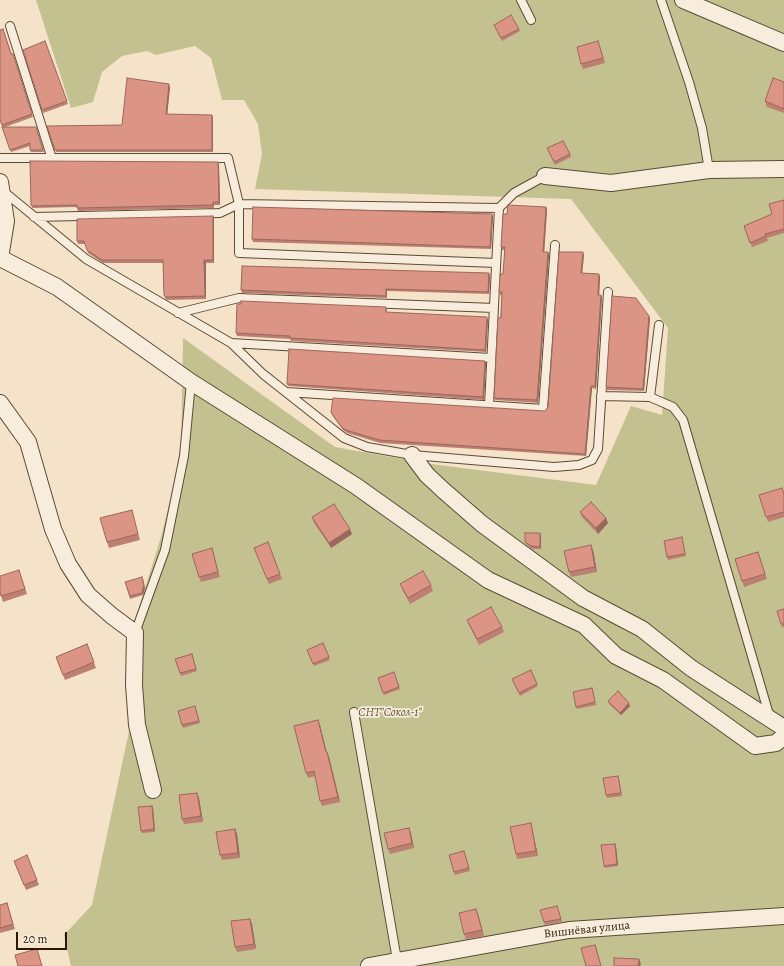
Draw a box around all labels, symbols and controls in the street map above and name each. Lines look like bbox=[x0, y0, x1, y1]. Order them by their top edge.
park label: СНТ"Сокол-1" bbox=[358, 706, 422, 720]
street label: Вишнёвая улица bbox=[543, 918, 631, 942]
scale bar bbox=[18, 924, 69, 950]
text: 20 m bbox=[23, 931, 47, 947]

